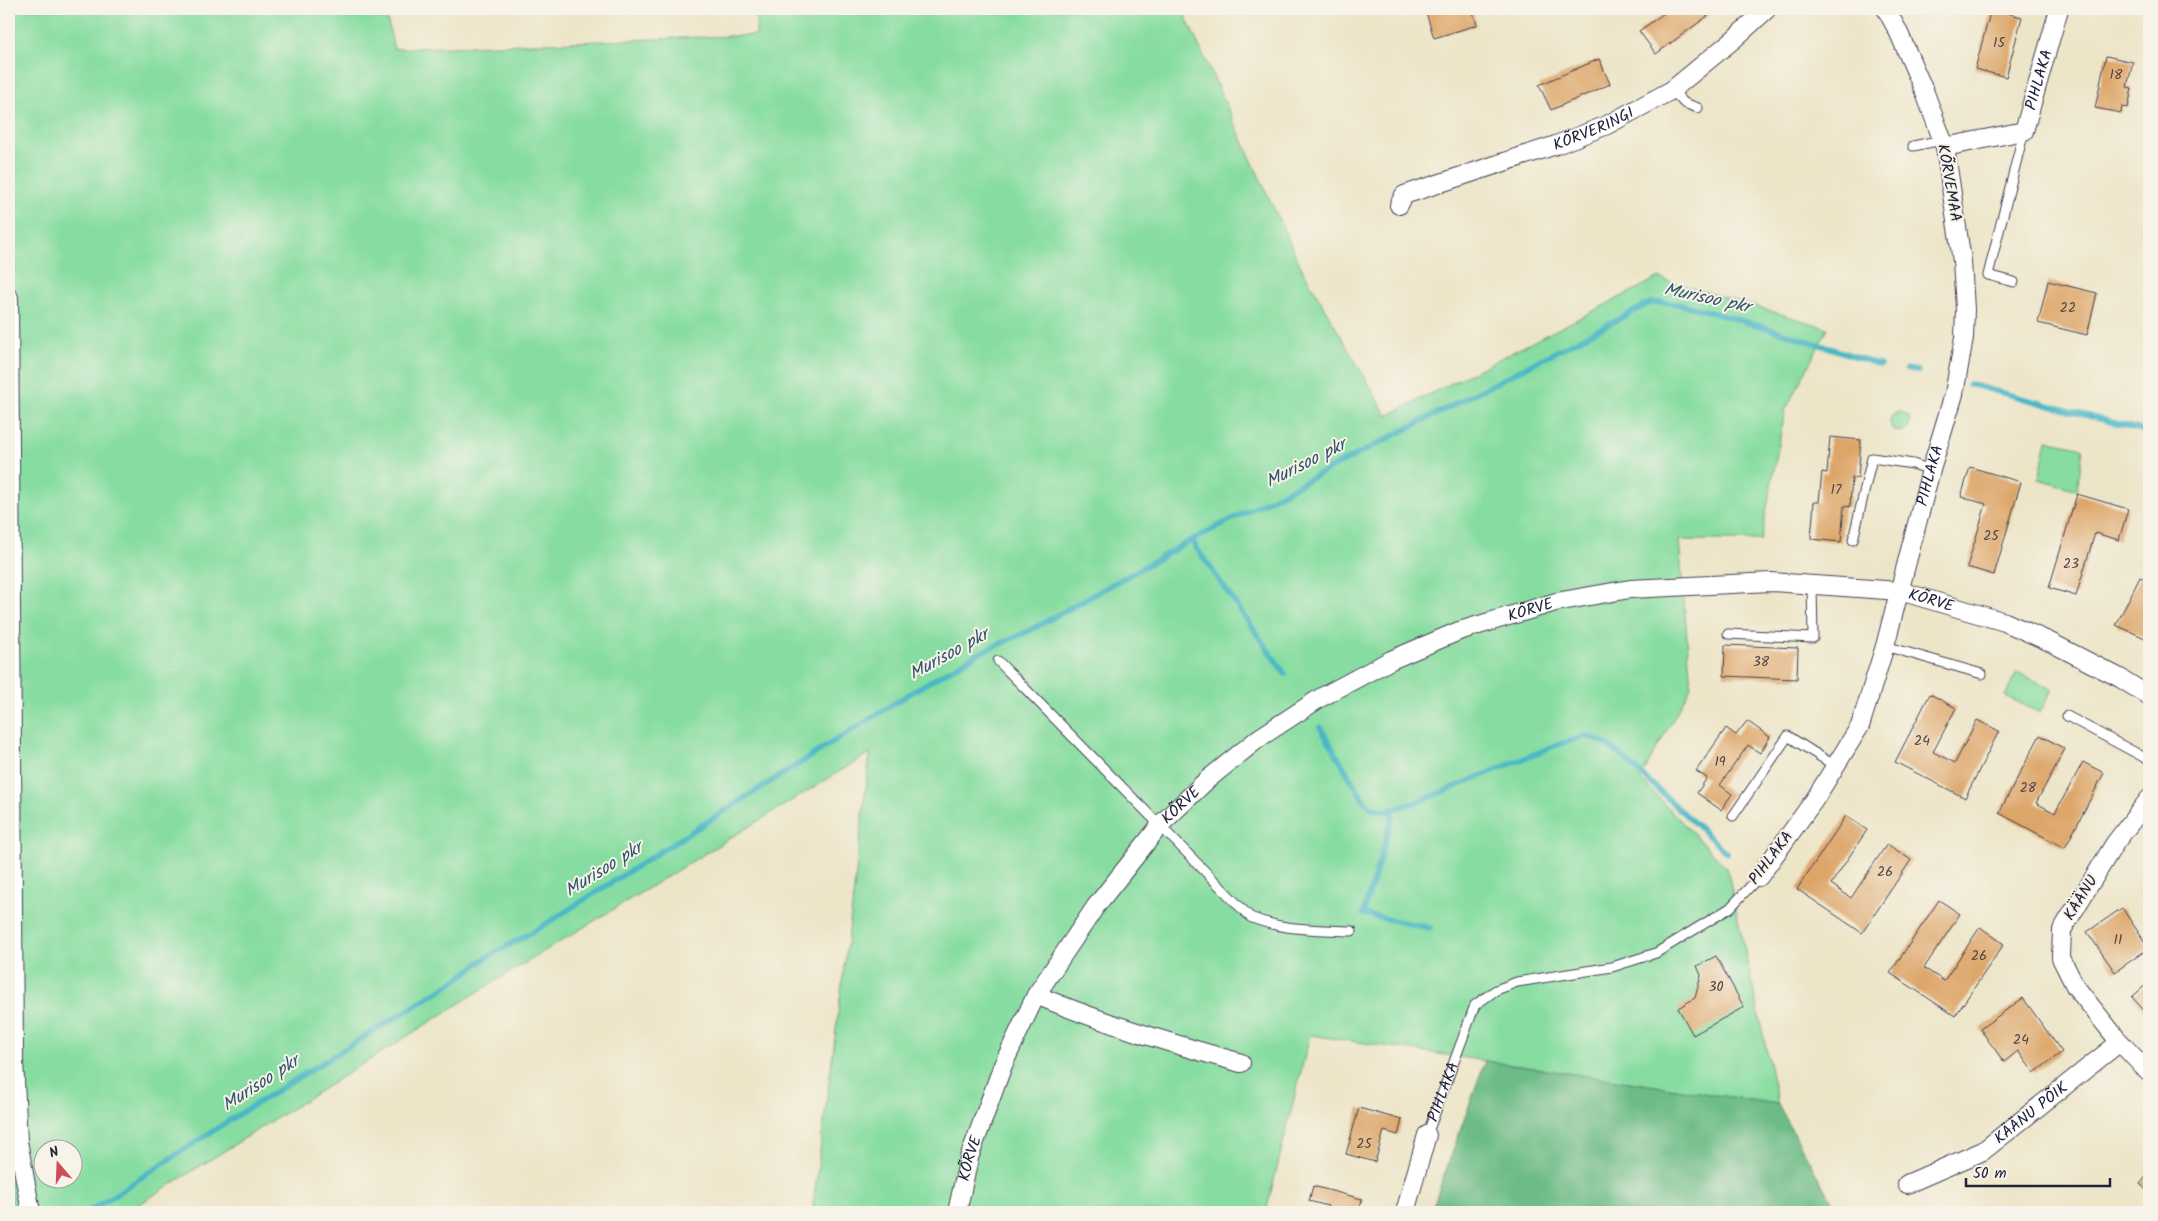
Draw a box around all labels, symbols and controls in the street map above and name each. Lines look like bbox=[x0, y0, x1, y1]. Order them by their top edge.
house number: 15 bbox=[1993, 32, 2006, 54]
street label: PIHLAKA bbox=[2018, 46, 2059, 113]
house number: 18 bbox=[2110, 64, 2123, 86]
street label: KÕRVERINGI bbox=[1549, 100, 1639, 158]
street label: KÕRVEMAA bbox=[1930, 142, 1968, 224]
water label: Murisoo pkr bbox=[1661, 276, 1757, 323]
house number: 22 bbox=[2060, 297, 2076, 319]
water label: Murisoo pkr bbox=[1261, 429, 1355, 497]
street label: PIHLAKA bbox=[1910, 442, 1950, 509]
house number: 17 bbox=[1831, 479, 1842, 501]
house number: 25 bbox=[1983, 525, 2000, 547]
house number: 23 bbox=[2063, 553, 2079, 575]
street label: KÕRVE bbox=[1905, 582, 1958, 619]
street label: KÕRVE bbox=[1504, 591, 1557, 628]
water label: Murisoo pkr bbox=[904, 619, 998, 689]
house number: 38 bbox=[1753, 651, 1770, 673]
house number: 24 bbox=[1914, 730, 1930, 752]
house number: 19 bbox=[1714, 751, 1726, 773]
house number: 28 bbox=[2020, 777, 2037, 799]
street label: KÕRVE bbox=[1155, 780, 1207, 830]
street label: PIHLAKA bbox=[1742, 826, 1800, 890]
water label: Murisoo pkr bbox=[559, 832, 652, 905]
house number: 26 bbox=[1877, 861, 1893, 883]
street label: KÄÄNU bbox=[2057, 870, 2105, 926]
house number: 11 bbox=[2114, 929, 2122, 951]
house number: 26 bbox=[1971, 945, 1987, 967]
house number: 30 bbox=[1709, 976, 1724, 998]
house number: 24 bbox=[2013, 1029, 2029, 1051]
water label: Murisoo pkr bbox=[216, 1046, 309, 1120]
street label: PIHLAKA bbox=[1420, 1058, 1466, 1125]
street label: KÄÄNU PÕIK bbox=[1988, 1075, 2074, 1150]
street label: KÕRVE bbox=[952, 1132, 989, 1184]
house number: 25 bbox=[1356, 1133, 1373, 1155]
north arrow bbox=[32, 1138, 82, 1188]
text: N bbox=[46, 1141, 62, 1164]
scale bar bbox=[1966, 1156, 2109, 1188]
text: 50 m bbox=[1973, 1162, 2007, 1186]

